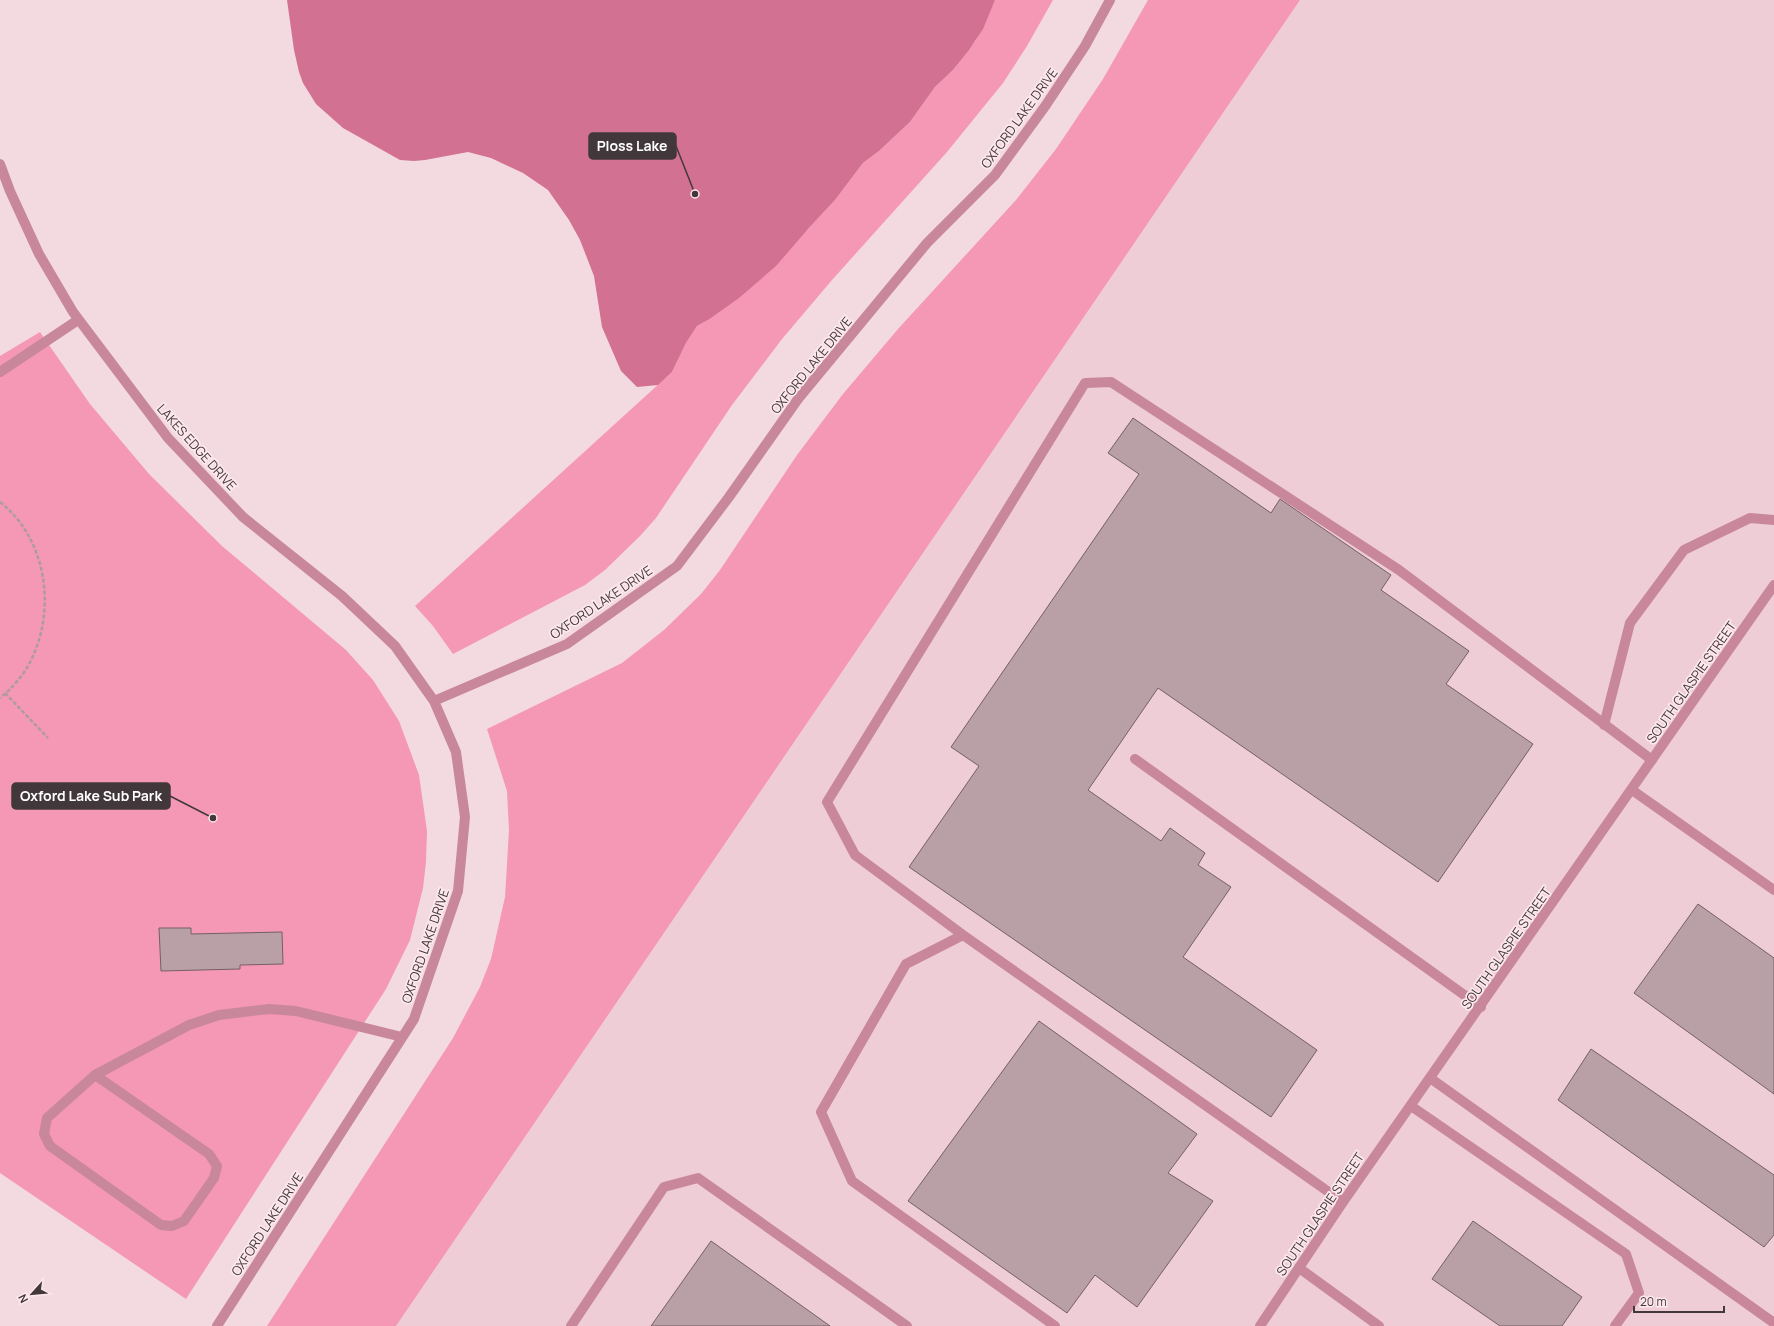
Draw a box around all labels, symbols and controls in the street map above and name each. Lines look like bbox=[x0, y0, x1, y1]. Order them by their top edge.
street label: OXFORD LAKE DRIVE bbox=[976, 64, 1062, 172]
callout: Ploss Lake bbox=[589, 133, 676, 159]
text: Ploss Lake bbox=[597, 136, 667, 155]
street label: OXFORD LAKE DRIVE bbox=[766, 313, 856, 417]
street label: LAKES EDGE DRIVE bbox=[153, 400, 241, 494]
street label: OXFORD LAKE DRIVE bbox=[546, 561, 656, 643]
street label: SOUTH GLASPIE STREET bbox=[1642, 617, 1740, 747]
callout: Oxford Lake Sub Park bbox=[12, 783, 170, 809]
text: Oxford Lake Sub Park bbox=[20, 786, 162, 805]
street label: SOUTH GLASPIE STREET bbox=[1457, 883, 1555, 1013]
street label: OXFORD LAKE DRIVE bbox=[397, 886, 453, 1006]
street label: SOUTH GLASPIE STREET bbox=[1272, 1149, 1368, 1279]
street label: OXFORD LAKE DRIVE bbox=[227, 1169, 307, 1279]
north arrow bbox=[12, 1274, 52, 1314]
scale bar bbox=[1634, 1288, 1724, 1314]
text: N bbox=[14, 1292, 31, 1306]
text: 20 m bbox=[1640, 1293, 1667, 1310]

